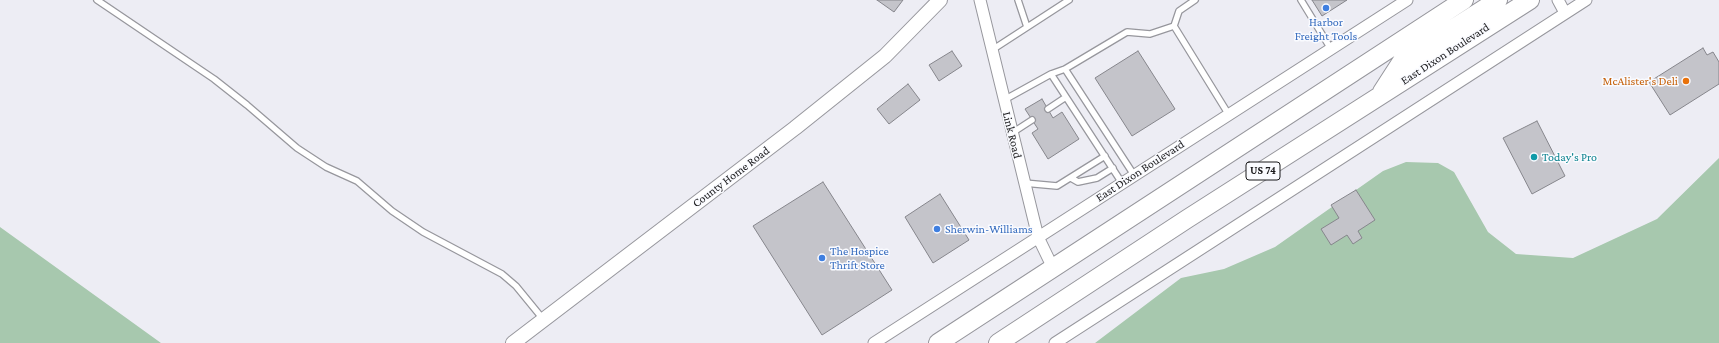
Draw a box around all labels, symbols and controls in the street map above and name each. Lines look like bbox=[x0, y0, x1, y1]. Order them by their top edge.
marker: Harbor Freight Tools bbox=[1321, 3, 1331, 13]
place label: Harbor Freight Tools bbox=[1295, 15, 1357, 43]
street label: East Dixon Boulevard bbox=[1398, 20, 1492, 88]
place label: McAlister's Deli bbox=[1603, 74, 1678, 88]
marker: McAlister's Deli bbox=[1681, 76, 1691, 86]
street label: Link Road bbox=[999, 110, 1025, 160]
street label: East Dixon Boulevard bbox=[1093, 137, 1187, 205]
street label: County Home Road bbox=[690, 143, 772, 211]
place label: Today's Pro bbox=[1542, 150, 1597, 164]
marker: Today's Pro bbox=[1529, 152, 1539, 162]
road number: US 74 bbox=[1246, 162, 1280, 180]
place label: Sherwin-Williams bbox=[945, 222, 1033, 236]
marker: Sherwin-Williams bbox=[932, 224, 942, 234]
place label: The Hospice Thrift Store bbox=[830, 244, 889, 272]
marker: The Hospice Thrift Store bbox=[817, 253, 827, 263]

